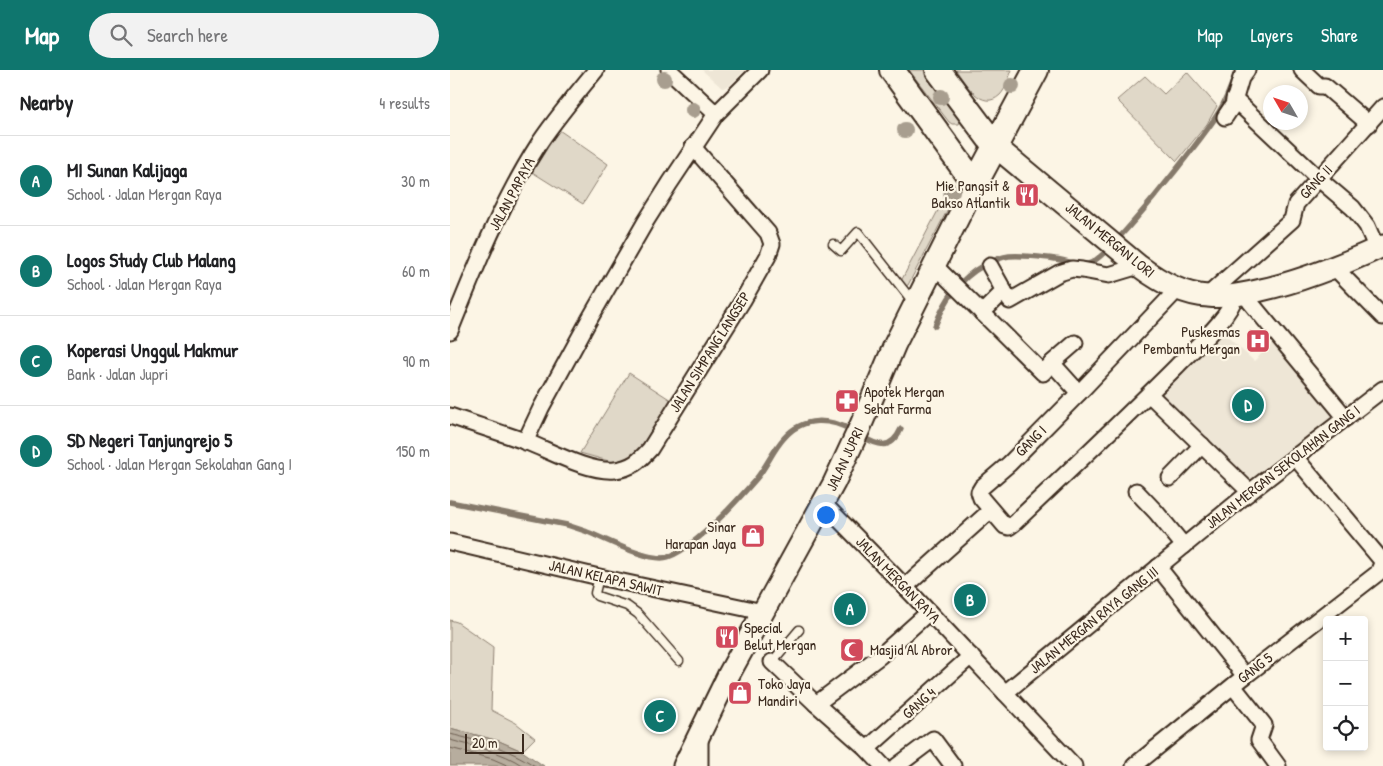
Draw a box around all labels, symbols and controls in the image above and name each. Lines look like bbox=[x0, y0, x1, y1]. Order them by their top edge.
search box bbox=[89, 13, 439, 58]
text: Map bbox=[25, 19, 59, 51]
icon: search bbox=[107, 21, 135, 49]
text: Search here bbox=[147, 22, 228, 48]
text: Map bbox=[1197, 23, 1223, 48]
text: Layers bbox=[1251, 23, 1293, 48]
text: Share bbox=[1321, 23, 1358, 48]
north arrow bbox=[1263, 85, 1308, 130]
text: Nearby bbox=[20, 88, 73, 117]
text: 4 results bbox=[379, 92, 430, 114]
street label: JALAN PAPAYA bbox=[483, 153, 540, 234]
text: MI Sunan Kalijaga bbox=[67, 157, 187, 183]
street label: GANG II bbox=[1294, 160, 1337, 204]
text: A bbox=[32, 170, 40, 192]
text: 30 m bbox=[401, 170, 430, 192]
place label: Mie Pangsit & Bakso Atlantik bbox=[931, 175, 1010, 213]
restaurant icon: Mie Pangsit & Bakso Atlantik bbox=[1014, 182, 1040, 208]
text: School · Jalan Mergan Raya bbox=[67, 183, 222, 205]
street label: JALAN MERGAN LORI bbox=[1061, 197, 1160, 282]
text: Logos Study Club Malang bbox=[67, 247, 236, 273]
text: B bbox=[32, 260, 40, 282]
text: 60 m bbox=[402, 260, 430, 282]
text: School · Jalan Mergan Raya bbox=[67, 273, 222, 295]
street label: JALAN SIMPANG LANGSEP bbox=[664, 287, 755, 416]
place label: Puskesmas Pembantu Mergan bbox=[1143, 321, 1240, 359]
hospital icon: Puskesmas Pembantu Mergan bbox=[1245, 328, 1271, 354]
text: Koperasi Unggul Makmur bbox=[67, 337, 238, 363]
text: C bbox=[32, 350, 40, 372]
text: 90 m bbox=[402, 350, 430, 372]
text: Bank · Jalan Jupri bbox=[67, 363, 168, 385]
place label: Apotek Mergan Sehat Farma bbox=[864, 381, 945, 419]
pin: D bbox=[1232, 386, 1264, 424]
pharmacy icon: Apotek Mergan Sehat Farma bbox=[834, 388, 860, 414]
street label: JALAN MERGAN SEKOLAHAN GANG I bbox=[1201, 400, 1364, 534]
street label: GANG I bbox=[1010, 420, 1051, 461]
street label: JALAN JUPRI bbox=[821, 423, 869, 494]
text: SD Negeri Tanjungrejo 5 bbox=[67, 427, 232, 453]
text: D bbox=[32, 440, 40, 462]
text: 150 m bbox=[396, 440, 430, 462]
text: School · Jalan Mergan Sekolahan Gang I bbox=[67, 453, 292, 475]
your location bbox=[813, 502, 839, 528]
place label: Sinar Harapan Jaya bbox=[665, 516, 736, 554]
shop icon: Sinar Harapan Jaya bbox=[740, 523, 766, 549]
street label: JALAN MERGAN RAYA bbox=[851, 531, 946, 628]
street label: JALAN KELAPA SAWIT bbox=[547, 554, 666, 601]
street label: JALAN MERGAN RAYA GANG III bbox=[1025, 561, 1163, 678]
pin: B bbox=[954, 581, 986, 619]
pin: A bbox=[834, 590, 866, 628]
map controls bbox=[1323, 616, 1368, 751]
button: + bbox=[1323, 616, 1368, 661]
place label: Special Belut Mergan bbox=[744, 617, 816, 655]
restaurant icon: Special Belut Mergan bbox=[714, 624, 740, 650]
mosque icon: Masjid Al Abror bbox=[839, 637, 865, 663]
place label: Masjid Al Abror bbox=[870, 639, 953, 660]
street label: GANG 5 bbox=[1233, 647, 1277, 688]
button: − bbox=[1323, 661, 1368, 706]
place label: Toko Jaya Mandiri bbox=[758, 673, 811, 711]
shop icon: Toko Jaya Mandiri bbox=[727, 680, 753, 706]
street label: GANG 4 bbox=[897, 682, 940, 723]
pin: C bbox=[644, 697, 676, 735]
button: locate bbox=[1323, 706, 1368, 751]
scale bar bbox=[465, 731, 524, 754]
text: 20 m bbox=[472, 733, 498, 752]

